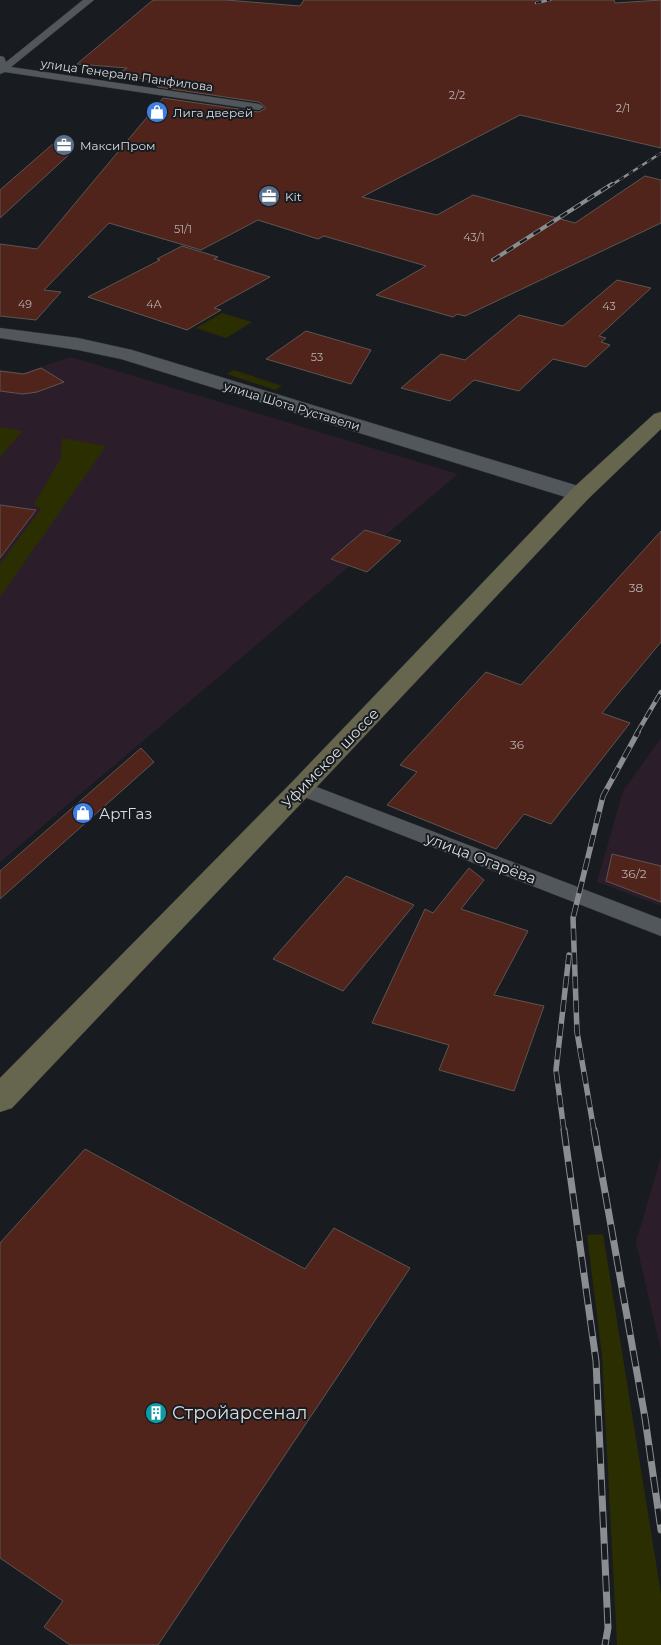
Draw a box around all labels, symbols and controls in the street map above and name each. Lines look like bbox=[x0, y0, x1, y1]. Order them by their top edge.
street label: улица Генерала Панфилова bbox=[39, 55, 214, 95]
house number: 2/2 bbox=[449, 88, 465, 102]
shop icon: Лига дверей bbox=[145, 100, 169, 124]
house number: 2/1 bbox=[616, 101, 630, 115]
place label: Лига дверей bbox=[173, 105, 253, 120]
office icon: МаксиПром bbox=[52, 133, 76, 157]
place label: МаксиПром bbox=[80, 138, 156, 153]
office icon: Kit bbox=[257, 184, 281, 208]
place label: Kit bbox=[285, 189, 302, 204]
house number: 51/1 bbox=[174, 222, 192, 236]
house number: 43/1 bbox=[463, 230, 485, 244]
house number: 49 bbox=[18, 297, 32, 311]
house number: 4А bbox=[146, 297, 163, 311]
house number: 43 bbox=[602, 299, 616, 313]
house number: 53 bbox=[311, 350, 323, 364]
street label: улица Шота Руставели bbox=[221, 378, 362, 434]
house number: 38 bbox=[629, 580, 644, 595]
street label: Уфимское шоссе bbox=[277, 704, 383, 812]
house number: 36 bbox=[510, 737, 524, 752]
shop icon: АртГаз bbox=[71, 801, 95, 825]
place label: АртГаз bbox=[99, 804, 152, 823]
street label: улица Огарёва bbox=[422, 828, 539, 888]
house number: 36/2 bbox=[621, 866, 647, 881]
building icon: Стройарсенал bbox=[144, 1401, 168, 1425]
place label: Стройарсенал bbox=[172, 1402, 307, 1424]

